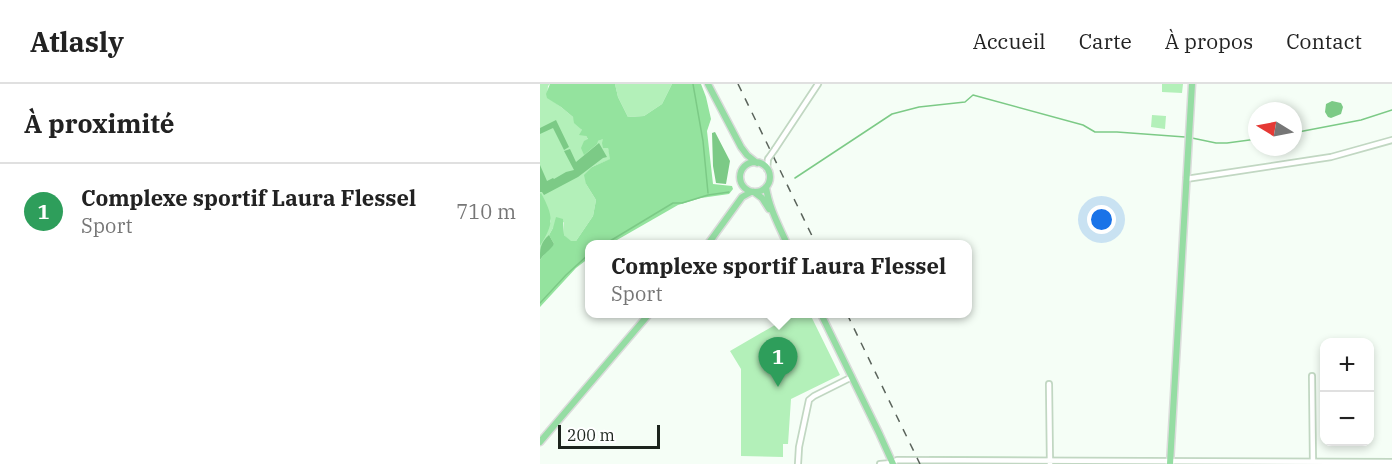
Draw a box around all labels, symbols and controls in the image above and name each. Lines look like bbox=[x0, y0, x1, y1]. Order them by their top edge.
text: Atlasly bbox=[30, 23, 124, 60]
text: Accueil bbox=[973, 27, 1046, 55]
text: Carte bbox=[1079, 27, 1132, 55]
text: À propos bbox=[1165, 27, 1253, 55]
text: Contact bbox=[1286, 27, 1362, 55]
north arrow bbox=[1248, 102, 1302, 156]
text: À proximité bbox=[24, 106, 175, 140]
text: Complexe sportif Laura Flessel bbox=[81, 183, 416, 212]
text: 1 bbox=[38, 198, 50, 225]
text: 710 m bbox=[456, 198, 516, 225]
your location bbox=[1087, 205, 1116, 234]
text: Sport bbox=[81, 212, 133, 239]
popup bbox=[585, 240, 972, 318]
text: Complexe sportif Laura Flessel bbox=[611, 251, 946, 280]
text: Sport bbox=[611, 280, 662, 307]
pin: 1 bbox=[758, 338, 798, 387]
map controls bbox=[1320, 338, 1374, 446]
button: + bbox=[1320, 338, 1374, 392]
button: − bbox=[1320, 392, 1374, 446]
scale bar bbox=[558, 422, 660, 450]
text: 200 m bbox=[567, 425, 615, 445]

